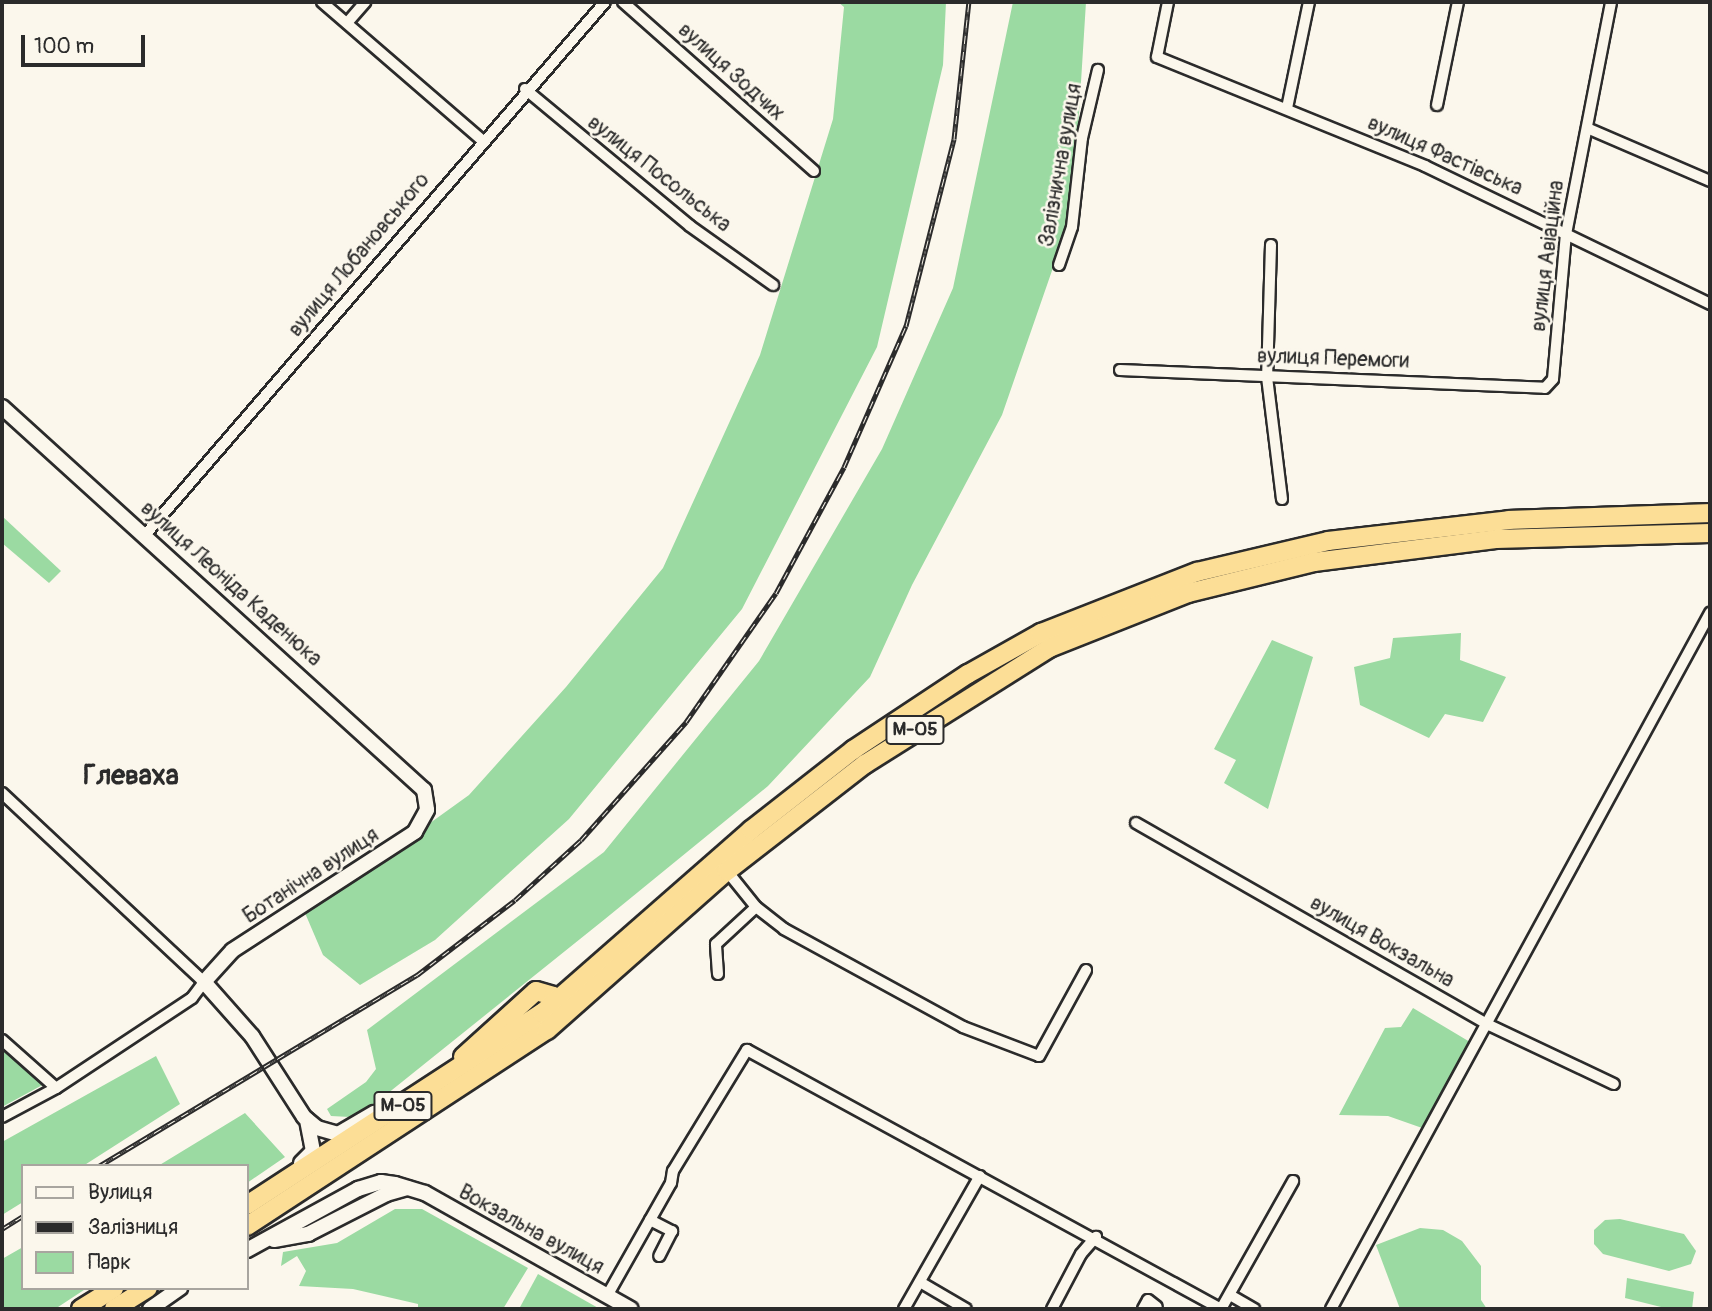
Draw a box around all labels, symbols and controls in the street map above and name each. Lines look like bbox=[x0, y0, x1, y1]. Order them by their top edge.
street label: вулиця Зодчих bbox=[673, 18, 789, 126]
scale bar bbox=[24, 21, 149, 65]
text: 100 m bbox=[34, 33, 94, 60]
street label: Залізнична вулиця bbox=[1034, 81, 1088, 249]
street label: вулиця Посольська bbox=[582, 110, 736, 238]
street label: вулиця Фастівська bbox=[1364, 111, 1526, 201]
street label: вулиця Лобановського bbox=[283, 168, 435, 342]
street label: вулиця Авіаційна bbox=[1526, 179, 1570, 333]
street label: вулиця Перемоги bbox=[1257, 344, 1409, 374]
street label: вулиця Леоніда Каденюка bbox=[135, 496, 327, 672]
road number: М-05 bbox=[885, 715, 945, 746]
district label: Глеваха bbox=[83, 759, 179, 793]
street label: Ботанічна вулиця bbox=[239, 823, 383, 929]
street label: вулиця Вокзальна bbox=[1306, 891, 1458, 993]
road number: М-05 bbox=[373, 1090, 433, 1122]
legend bbox=[21, 1164, 248, 1290]
text: Вулиця bbox=[88, 1179, 152, 1206]
street label: Вокзальна вулиця bbox=[454, 1180, 608, 1280]
text: Залізниця bbox=[88, 1214, 178, 1241]
text: Парк bbox=[88, 1249, 131, 1276]

